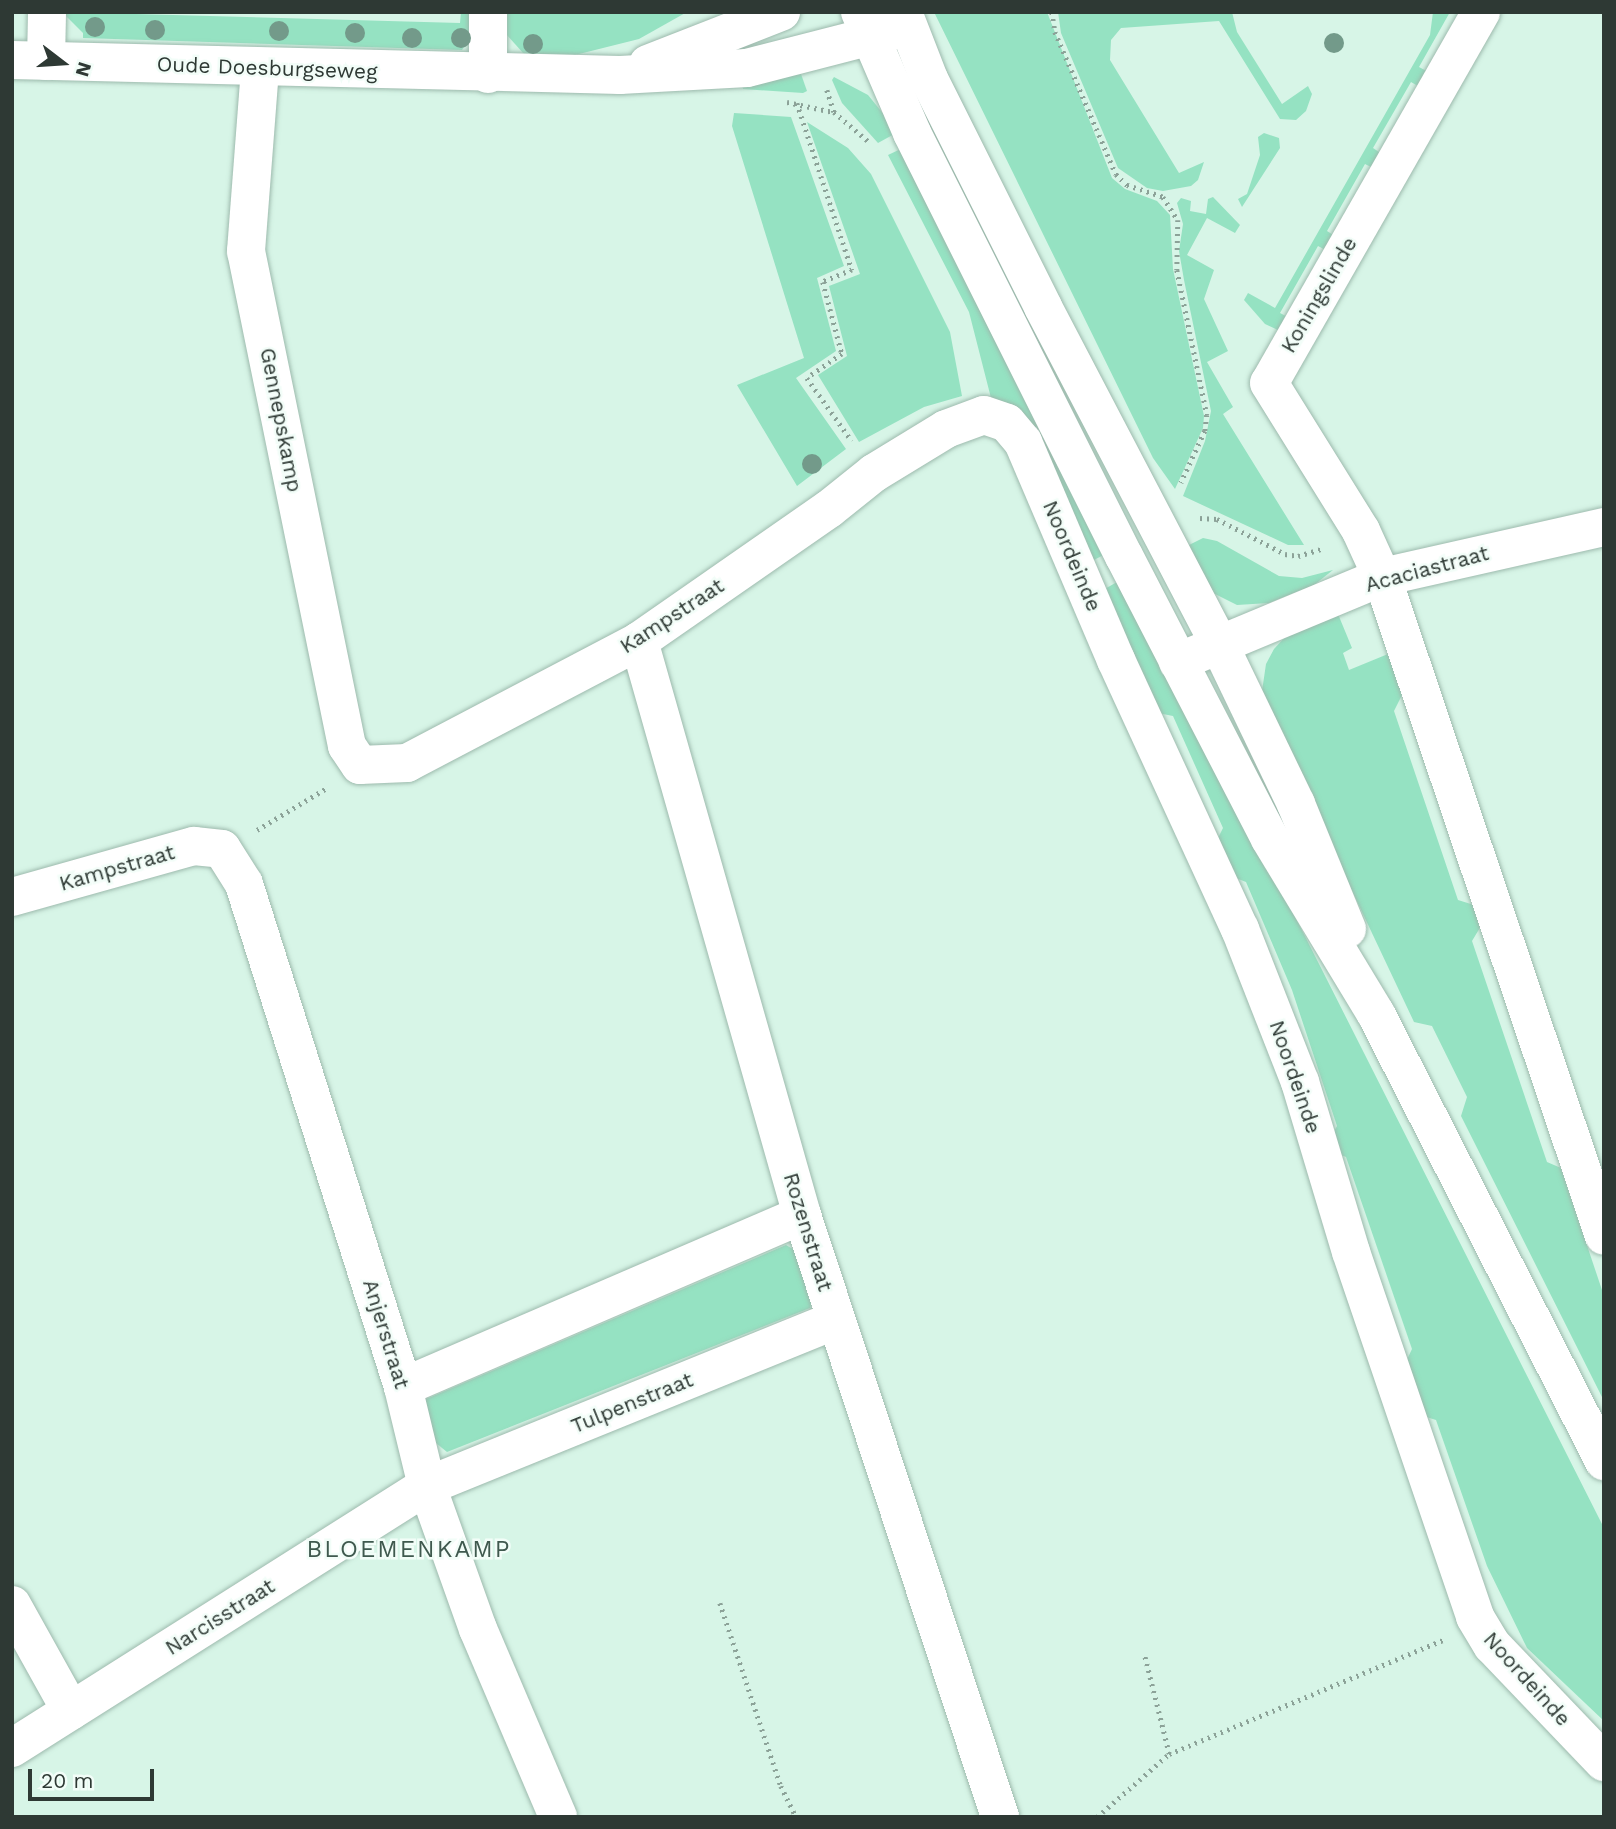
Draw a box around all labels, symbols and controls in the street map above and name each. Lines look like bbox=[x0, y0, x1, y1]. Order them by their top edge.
north arrow bbox=[28, 28, 98, 98]
street label: Oude Doesburgseweg bbox=[156, 52, 378, 84]
text: N bbox=[71, 59, 97, 79]
street label: Koningslinde bbox=[1276, 233, 1362, 357]
street label: Gennepskamp bbox=[255, 346, 307, 494]
street label: Noordeinde bbox=[1037, 497, 1107, 615]
street label: Acaciastraat bbox=[1362, 540, 1492, 598]
street label: Kampstraat bbox=[615, 573, 729, 659]
street label: Kampstraat bbox=[56, 840, 178, 896]
street label: Noordeinde bbox=[1264, 1017, 1326, 1137]
street label: Rozenstraat bbox=[778, 1170, 838, 1294]
street label: Anjerstraat bbox=[357, 1276, 415, 1392]
street label: Tulpenstraat bbox=[567, 1367, 697, 1439]
district label: BLOEMENKAMP bbox=[308, 1536, 510, 1564]
street label: Narcisstraat bbox=[161, 1573, 279, 1661]
street label: Noordeinde bbox=[1478, 1627, 1576, 1731]
scale bar bbox=[32, 1756, 158, 1800]
text: 20 m bbox=[41, 1768, 93, 1793]

